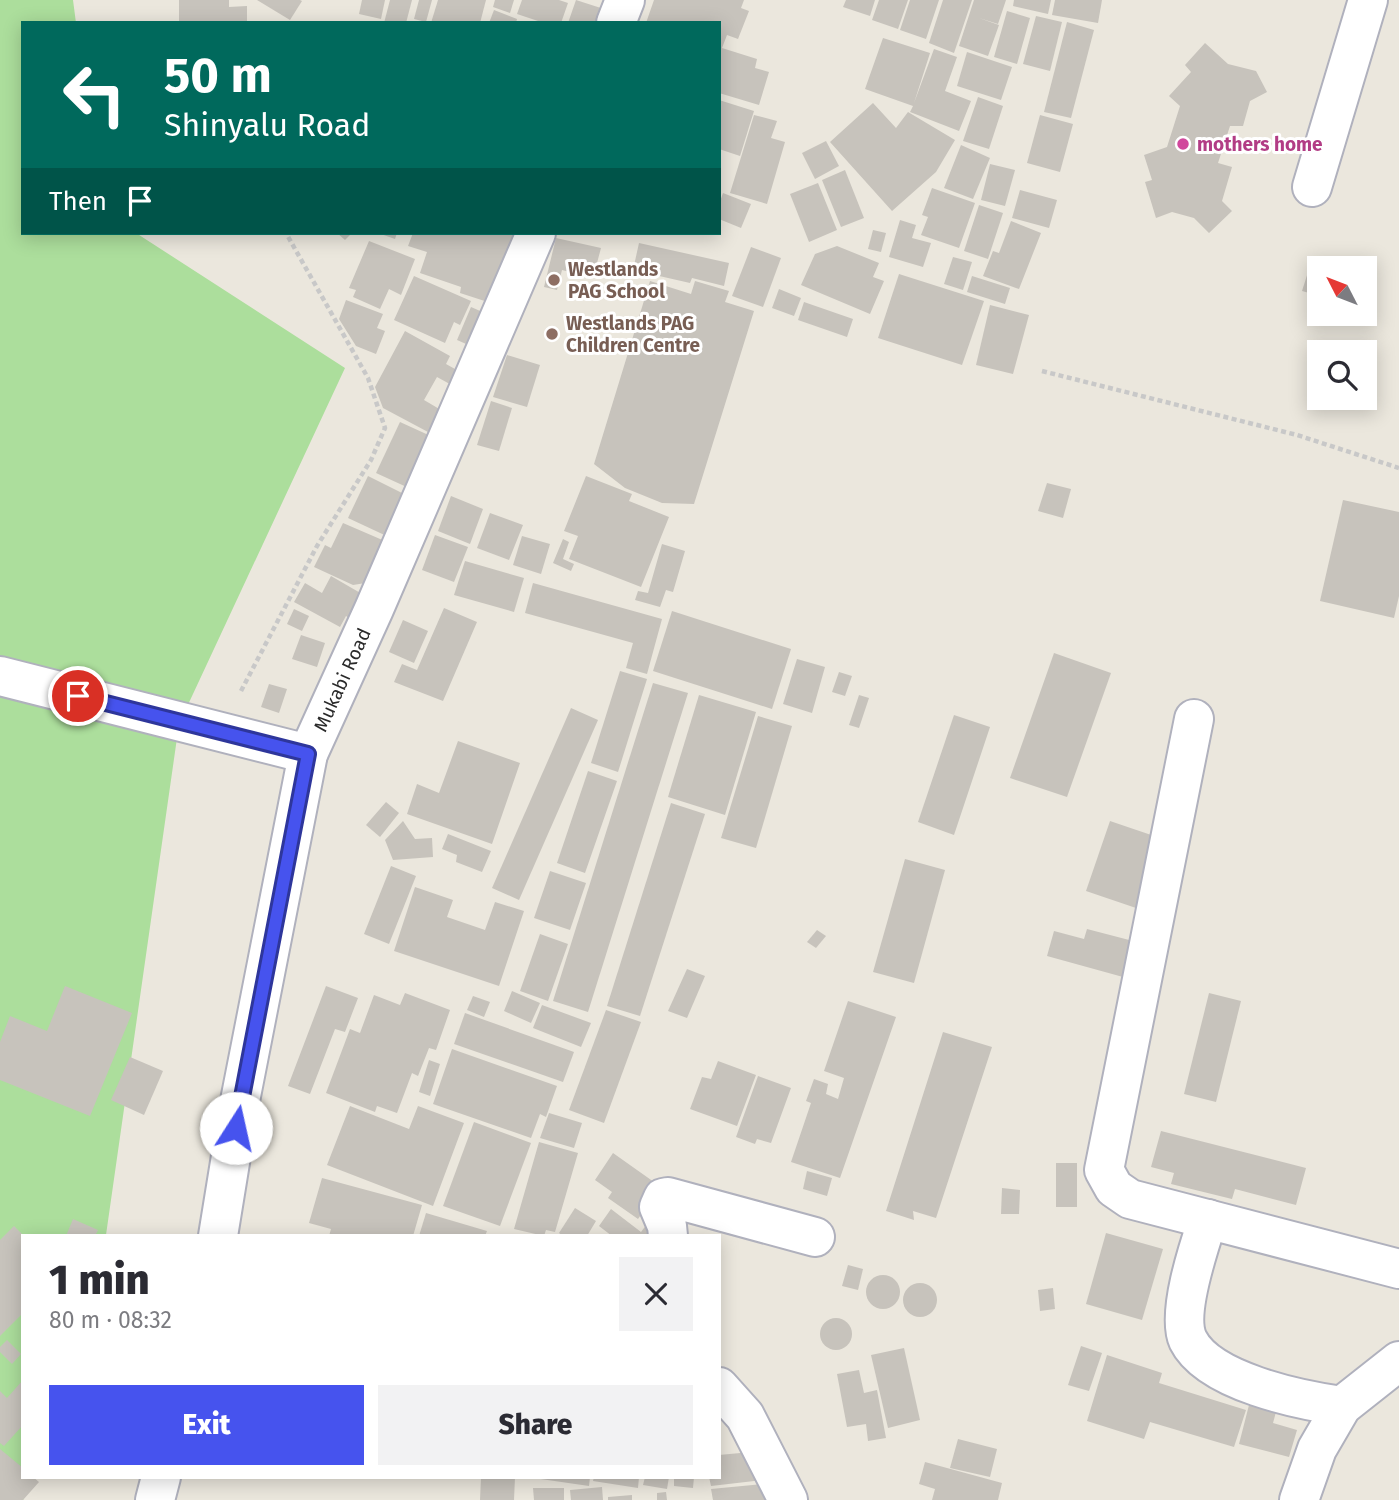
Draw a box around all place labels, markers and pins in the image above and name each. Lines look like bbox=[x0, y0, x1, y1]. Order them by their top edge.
place label: mothers home bbox=[1197, 133, 1323, 156]
marker: mothers home bbox=[1175, 136, 1191, 152]
place label: Westlands PAG School bbox=[568, 258, 665, 303]
marker: Westlands PAG School bbox=[546, 272, 562, 288]
place label: Westlands PAG Children Centre bbox=[566, 312, 700, 357]
marker: Westlands PAG Children Centre bbox=[544, 326, 560, 342]
pin bbox=[48, 666, 108, 726]

